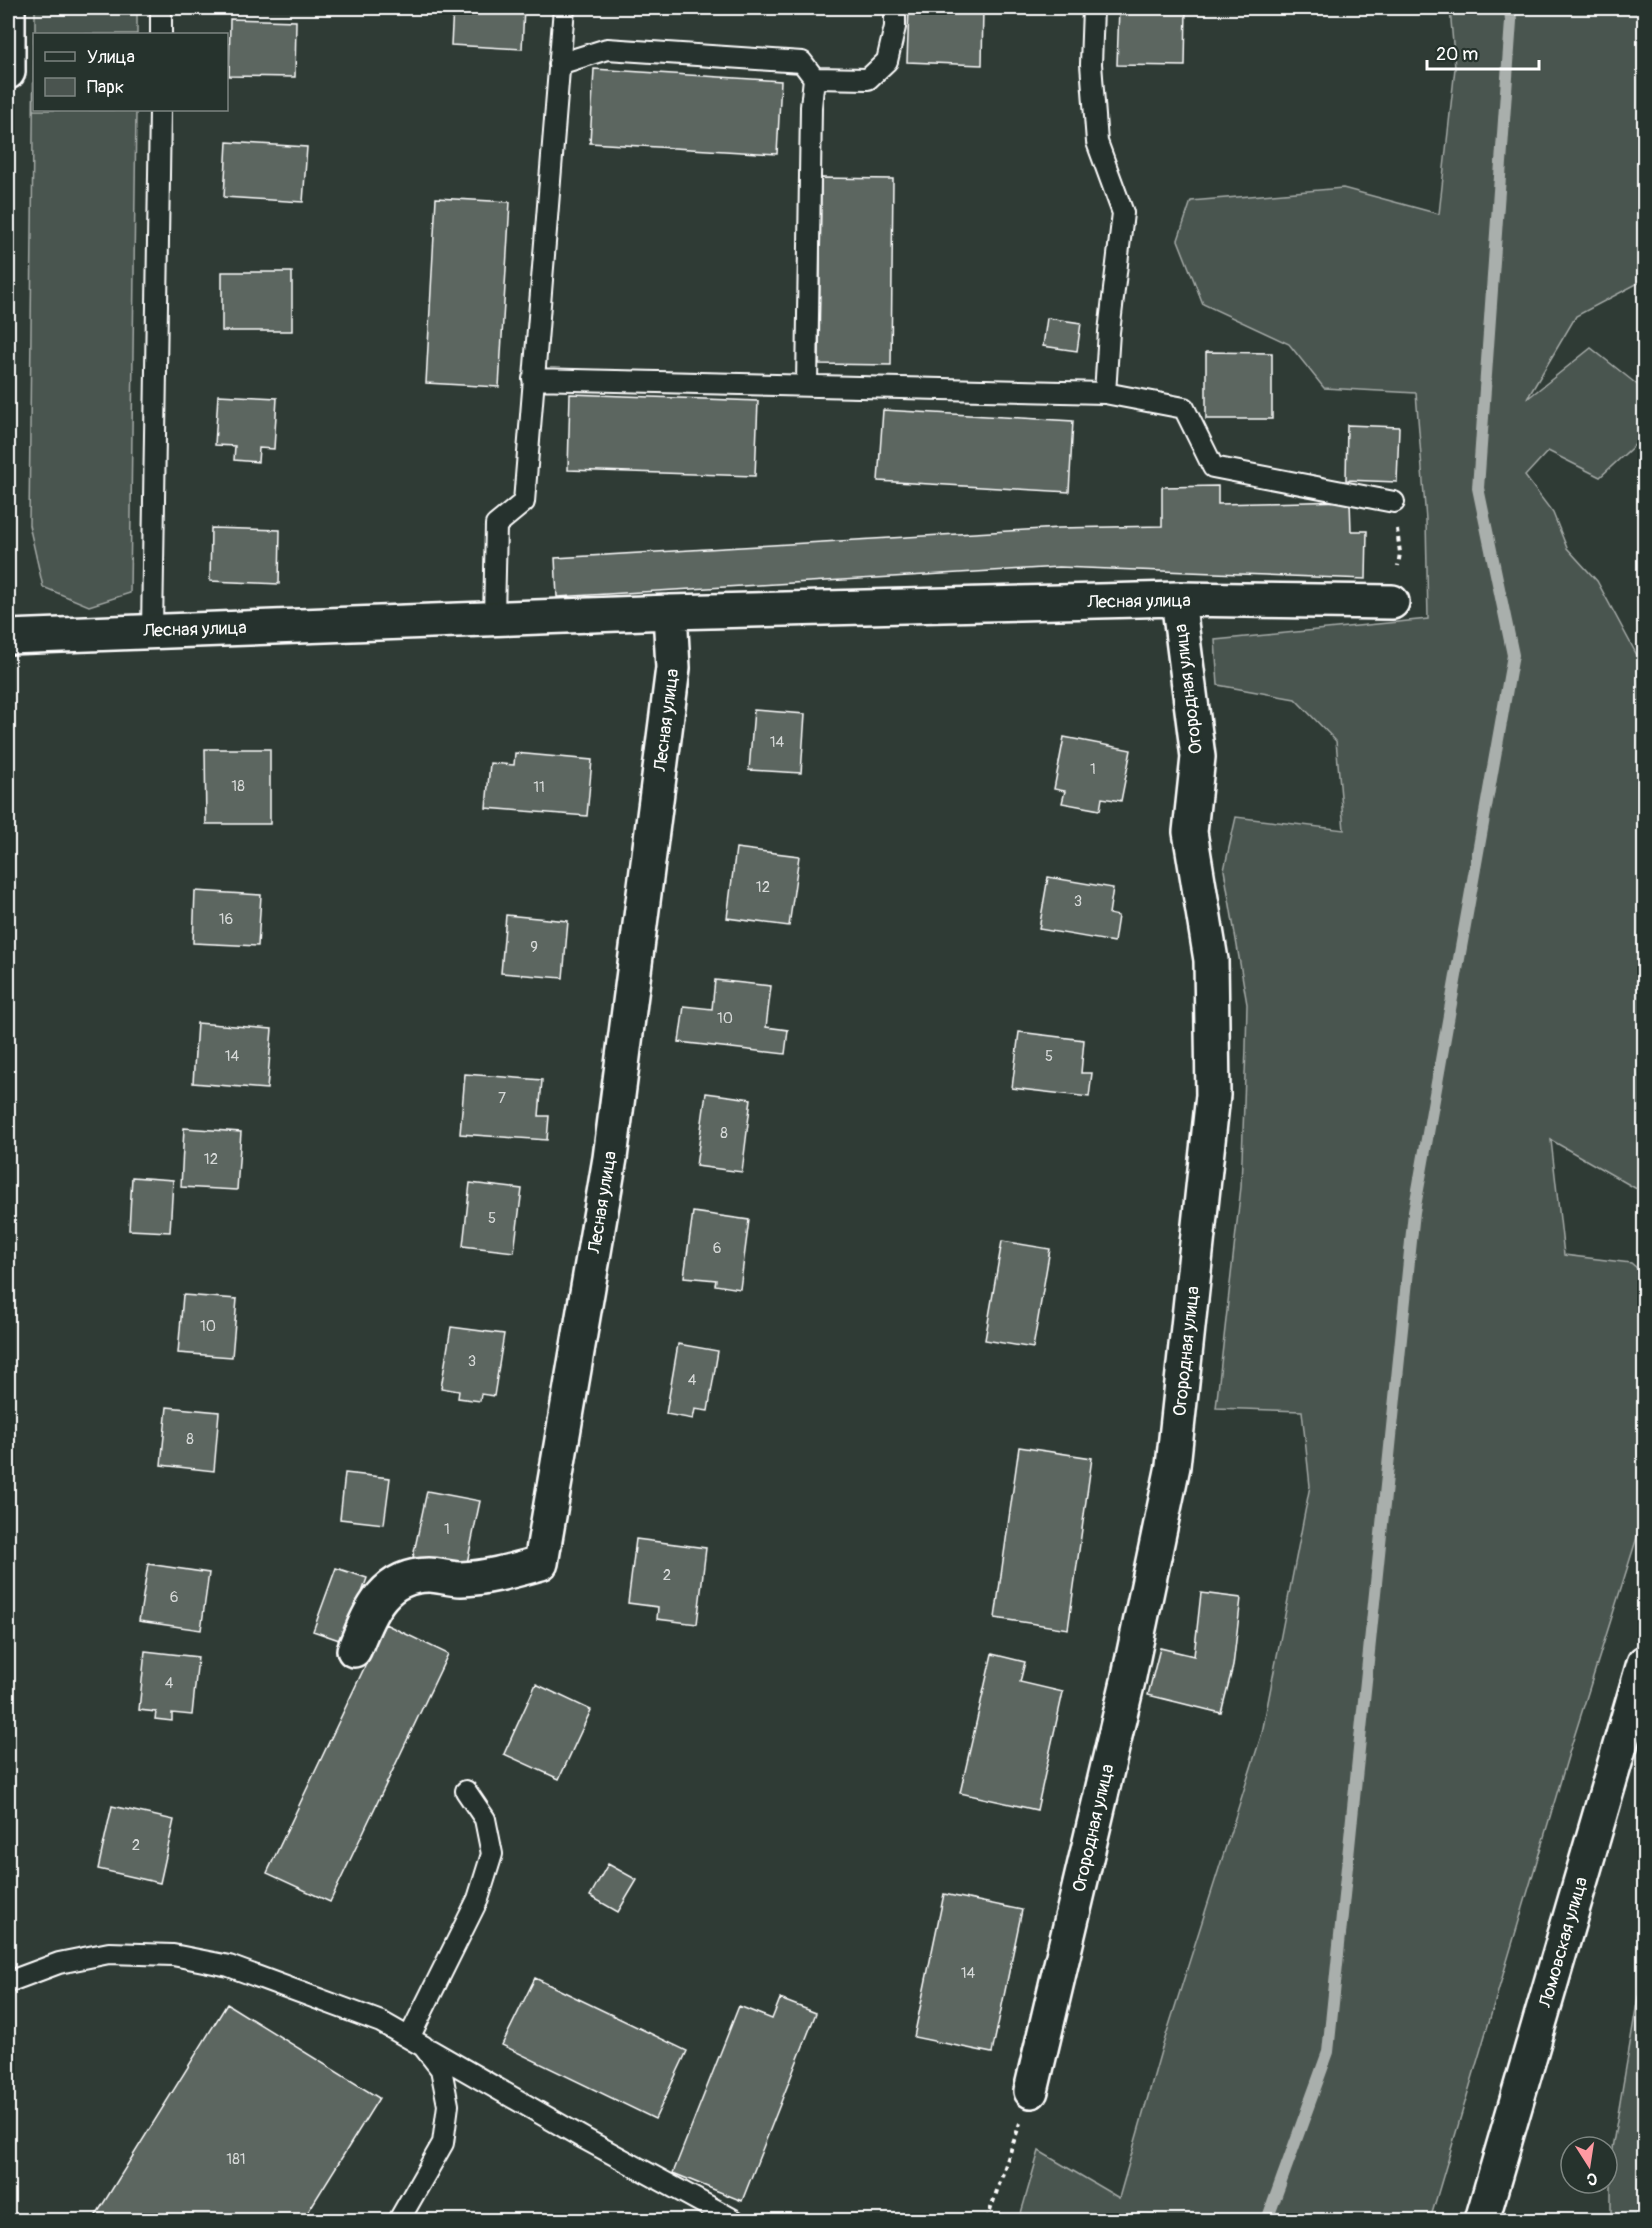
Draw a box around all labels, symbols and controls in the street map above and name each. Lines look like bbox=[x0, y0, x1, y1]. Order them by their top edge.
legend bbox=[33, 33, 228, 111]
scale bar bbox=[1427, 33, 1540, 71]
text: 20 m bbox=[1436, 43, 1478, 66]
text: Улица bbox=[87, 46, 135, 69]
text: Парк bbox=[87, 76, 124, 99]
street label: Лесная улица bbox=[1086, 589, 1191, 614]
street label: Лесная улица bbox=[142, 616, 247, 643]
street label: Огородная улица bbox=[1169, 623, 1208, 755]
street label: Лесная улица bbox=[649, 667, 684, 774]
house number: 14 bbox=[770, 733, 785, 752]
house number: 1 bbox=[1090, 760, 1096, 779]
house number: 18 bbox=[231, 777, 245, 796]
house number: 11 bbox=[533, 778, 545, 797]
house number: 12 bbox=[756, 878, 770, 897]
house number: 3 bbox=[1074, 892, 1082, 911]
house number: 16 bbox=[219, 910, 233, 929]
house number: 9 bbox=[530, 938, 538, 957]
house number: 10 bbox=[717, 1009, 733, 1028]
house number: 14 bbox=[225, 1047, 240, 1066]
house number: 5 bbox=[1045, 1047, 1053, 1066]
house number: 7 bbox=[498, 1089, 506, 1108]
house number: 8 bbox=[720, 1124, 728, 1143]
street label: Лесная улица bbox=[583, 1149, 622, 1256]
house number: 12 bbox=[204, 1150, 218, 1169]
house number: 5 bbox=[488, 1209, 496, 1228]
house number: 6 bbox=[713, 1239, 721, 1258]
street label: Огородная улица bbox=[1168, 1285, 1205, 1417]
house number: 10 bbox=[200, 1317, 216, 1336]
house number: 3 bbox=[468, 1352, 476, 1371]
house number: 4 bbox=[688, 1371, 697, 1390]
house number: 8 bbox=[186, 1430, 194, 1449]
house number: 1 bbox=[444, 1520, 450, 1539]
house number: 2 bbox=[663, 1566, 671, 1585]
house number: 6 bbox=[170, 1588, 178, 1607]
house number: 4 bbox=[165, 1674, 174, 1693]
street label: Огородная улица bbox=[1068, 1762, 1119, 1894]
house number: 2 bbox=[132, 1836, 140, 1855]
street label: Ломовская улица bbox=[1534, 1874, 1593, 2011]
house number: 14 bbox=[961, 1964, 976, 1983]
north arrow bbox=[1559, 2135, 1619, 2195]
house number: 181 bbox=[226, 2150, 246, 2169]
text: С bbox=[1585, 2168, 1599, 2190]

